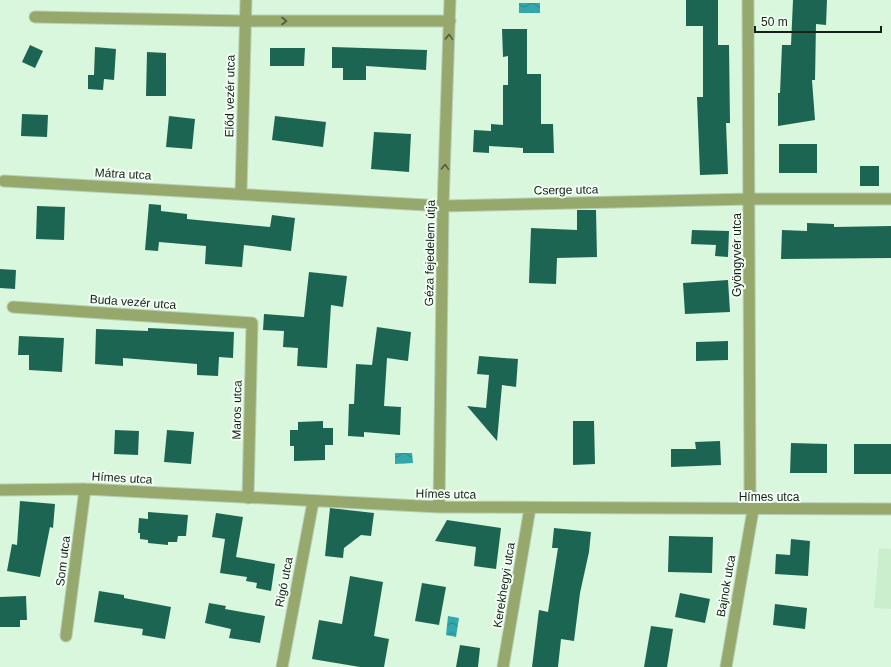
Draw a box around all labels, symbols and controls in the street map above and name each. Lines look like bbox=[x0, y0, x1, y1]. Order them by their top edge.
scale bar bbox=[755, 8, 881, 34]
text: 50 m bbox=[761, 15, 788, 29]
one-way arrow bbox=[281, 17, 287, 25]
one-way arrow bbox=[445, 34, 453, 40]
street label: Előd vezér utca bbox=[222, 54, 238, 137]
one-way arrow bbox=[440, 164, 449, 170]
street label: Mátra utca bbox=[94, 166, 152, 182]
street label: Cserge utca bbox=[534, 182, 599, 198]
street label: Géza fejedelem útja bbox=[422, 199, 438, 306]
street label: Gyöngyvér utca bbox=[730, 213, 744, 297]
street label: Buda vezér utca bbox=[89, 292, 177, 312]
street label: Maros utca bbox=[229, 380, 245, 440]
street label: Hímes utca bbox=[91, 469, 153, 487]
street label: Hímes utca bbox=[416, 486, 477, 502]
street label: Hímes utca bbox=[739, 490, 800, 504]
street label: Som utca bbox=[53, 535, 73, 587]
street label: Kerekhegyi utca bbox=[490, 541, 518, 629]
street label: Bajnok utca bbox=[714, 554, 738, 618]
street label: Rigó utca bbox=[272, 555, 296, 608]

